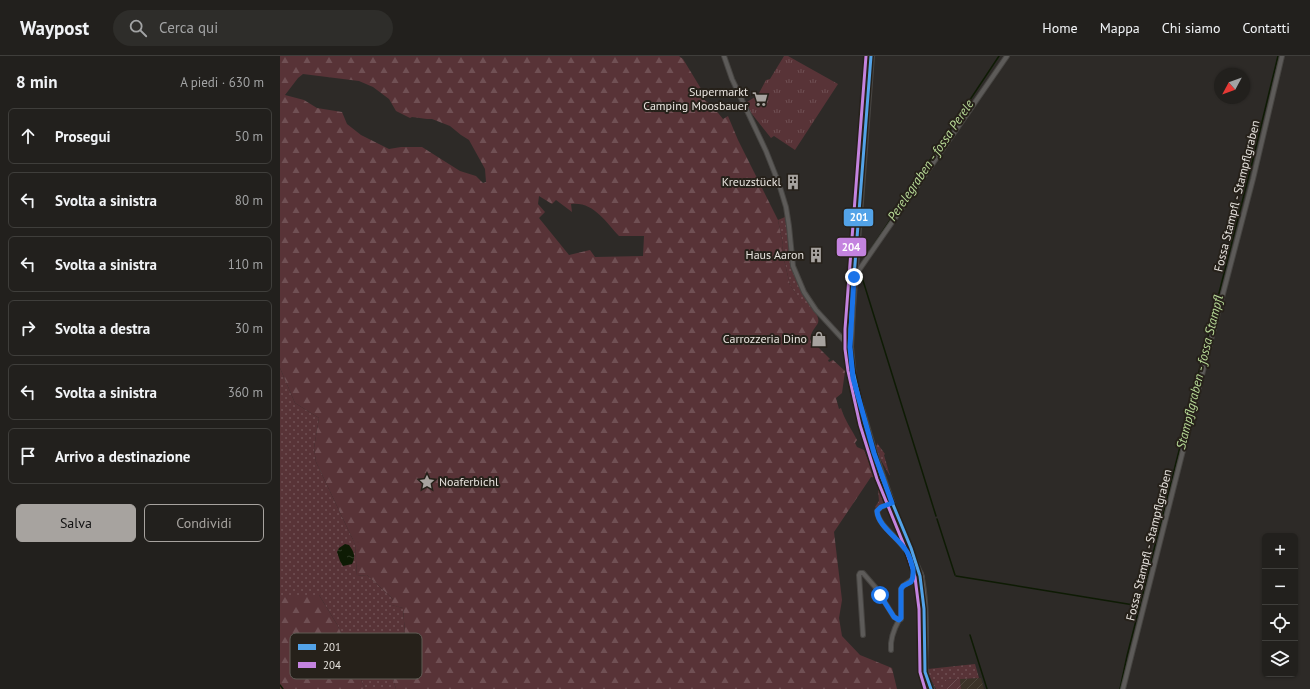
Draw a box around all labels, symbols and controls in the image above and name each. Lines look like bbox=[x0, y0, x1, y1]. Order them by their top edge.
search box bbox=[113, 10, 393, 46]
text: Waypost bbox=[20, 16, 89, 40]
icon: search bbox=[127, 17, 149, 39]
text: Cerca qui bbox=[159, 18, 218, 37]
text: Home bbox=[1042, 19, 1078, 37]
text: Mappa bbox=[1100, 19, 1140, 37]
text: Chi siamo bbox=[1162, 19, 1220, 37]
text: Contatti bbox=[1242, 19, 1290, 37]
north arrow bbox=[1214, 68, 1250, 104]
text: 8 min bbox=[16, 71, 57, 93]
text: A piedi · 630 m bbox=[180, 74, 264, 91]
place label: Supermarkt Camping Moosbauer bbox=[643, 84, 748, 113]
supermarket icon: Supermarkt Camping Moosbauer bbox=[751, 90, 769, 108]
water label: Perelegraben - fossa Perele bbox=[883, 96, 977, 224]
street label: Fossa Stampfl - Stampflgraben bbox=[1210, 119, 1263, 273]
icon: ahead bbox=[17, 125, 39, 147]
text: Prosegui bbox=[55, 127, 111, 146]
text: 50 m bbox=[235, 128, 263, 145]
building icon: Kreuzstückl bbox=[784, 173, 802, 191]
place label: Kreuzstückl bbox=[722, 174, 781, 189]
icon: left bbox=[17, 189, 39, 211]
text: Svolta a sinistra bbox=[55, 191, 157, 210]
text: 80 m bbox=[235, 192, 263, 209]
line badge: 201 bbox=[843, 208, 874, 227]
text: 201 bbox=[850, 210, 868, 224]
line badge: 204 bbox=[836, 237, 867, 257]
text: 204 bbox=[842, 240, 861, 254]
building icon: Haus Aaron bbox=[807, 246, 825, 264]
place label: Haus Aaron bbox=[746, 247, 804, 262]
icon: left bbox=[17, 253, 39, 275]
text: Svolta a sinistra bbox=[55, 255, 157, 274]
text: 110 m bbox=[228, 256, 263, 273]
route end bbox=[845, 268, 863, 286]
water label: Stampflgraben - fossa Stampfl bbox=[1172, 293, 1227, 451]
icon: right bbox=[17, 317, 39, 339]
text: Svolta a destra bbox=[55, 319, 150, 338]
text: 30 m bbox=[235, 320, 263, 337]
shop icon: Carrozzeria Dino bbox=[810, 330, 828, 348]
place label: Carrozzeria Dino bbox=[723, 331, 807, 346]
icon: left bbox=[17, 381, 39, 403]
text: Svolta a sinistra bbox=[55, 383, 157, 402]
text: 360 m bbox=[228, 384, 263, 401]
icon: arrive bbox=[17, 445, 39, 467]
text: Arrivo a destinazione bbox=[55, 447, 190, 466]
street label: Fossa Stampfl - Stampflgraben bbox=[1122, 468, 1175, 622]
place icon: Noaferbichl bbox=[418, 473, 436, 491]
place label: Noaferbichl bbox=[439, 474, 499, 489]
button: Salva bbox=[16, 504, 136, 542]
button: Condividi bbox=[144, 504, 264, 542]
map controls bbox=[1262, 533, 1298, 677]
button: + bbox=[1262, 533, 1298, 569]
button: − bbox=[1262, 569, 1298, 605]
route start bbox=[871, 586, 889, 604]
button: locate bbox=[1262, 605, 1298, 641]
legend bbox=[290, 633, 422, 679]
text: 201 bbox=[323, 640, 341, 654]
button: layers bbox=[1262, 641, 1298, 677]
text: 204 bbox=[323, 658, 341, 672]

